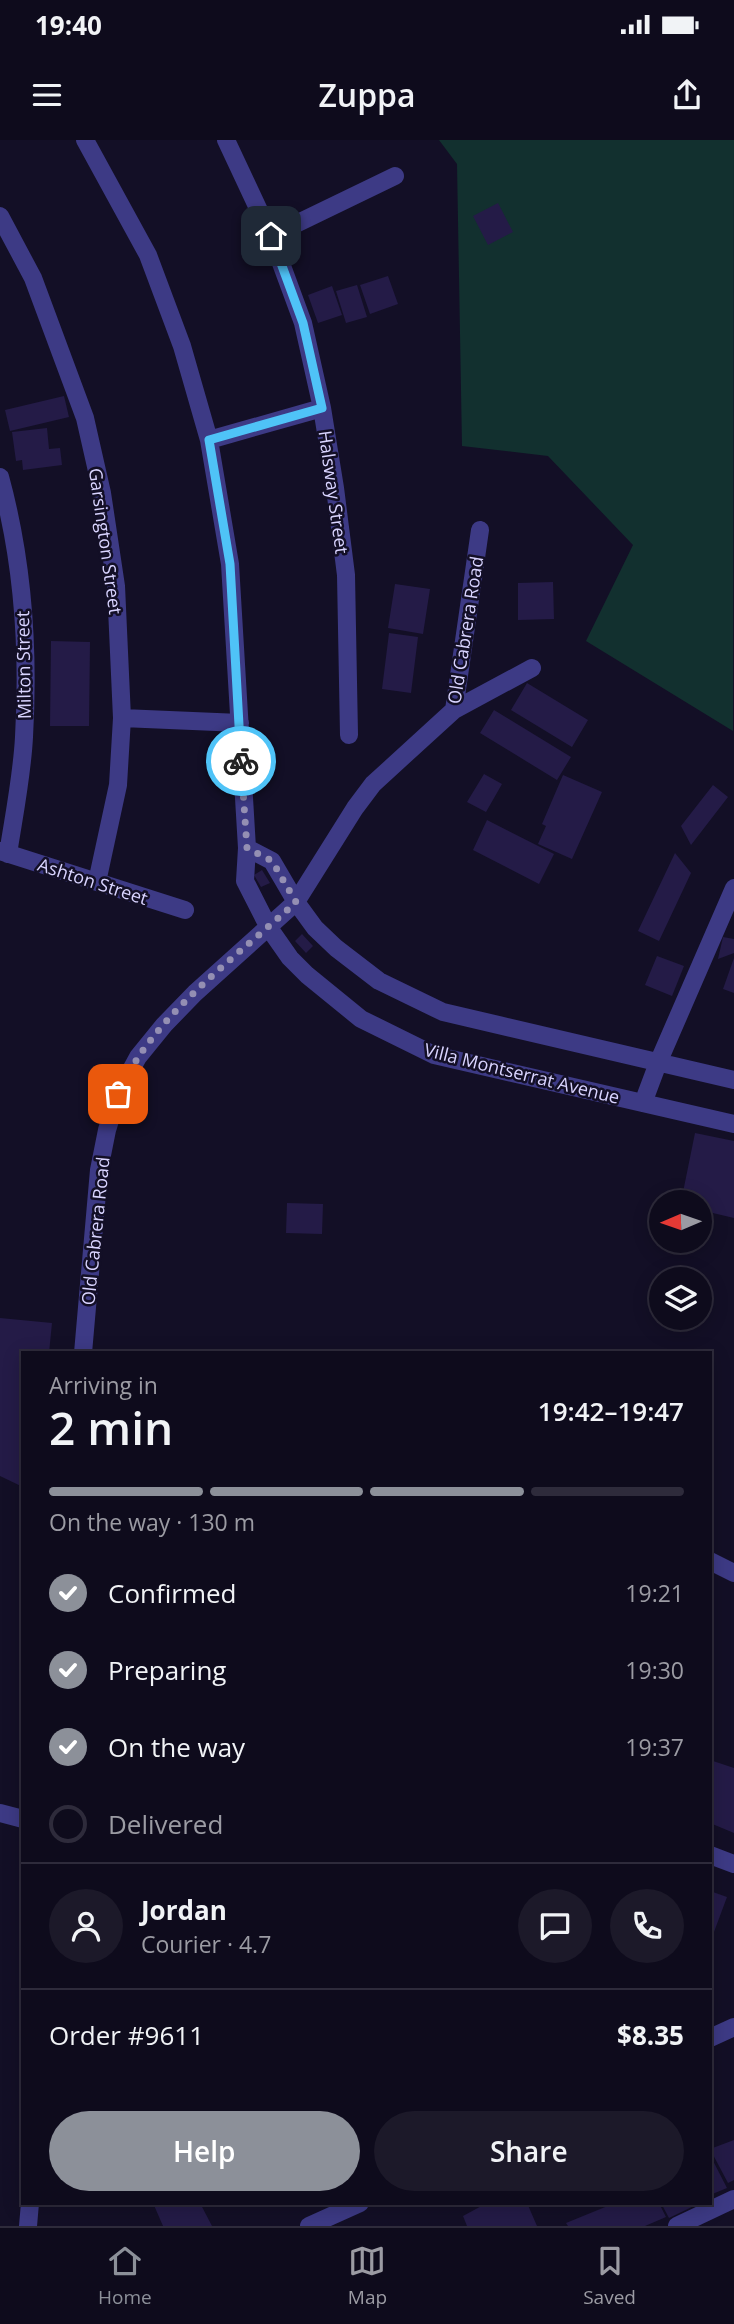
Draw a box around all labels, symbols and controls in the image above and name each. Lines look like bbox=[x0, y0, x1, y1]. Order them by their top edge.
text: 19:40 bbox=[35, 7, 102, 43]
text: Zuppa bbox=[318, 73, 416, 116]
icon: menu bbox=[28, 76, 66, 114]
icon: share bbox=[668, 76, 706, 114]
pin bbox=[241, 206, 301, 266]
icon: home bbox=[252, 217, 290, 255]
street label: Halsway Street bbox=[313, 429, 355, 555]
street label: Garsington Street bbox=[84, 466, 128, 616]
street label: Old Cabrera Road bbox=[441, 555, 489, 705]
street label: Milton Street bbox=[10, 611, 36, 719]
courier bbox=[206, 726, 276, 796]
icon: bike bbox=[222, 742, 260, 780]
street label: Ashton Street bbox=[35, 852, 151, 910]
street label: Villa Montserrat Avenue bbox=[422, 1037, 622, 1109]
pin bbox=[88, 1064, 148, 1124]
icon: bag bbox=[99, 1075, 137, 1113]
street label: Old Cabrera Road bbox=[75, 1156, 115, 1306]
north arrow bbox=[649, 1190, 712, 1253]
map controls bbox=[649, 1190, 712, 1330]
button: layers bbox=[649, 1267, 712, 1330]
text: Arriving in bbox=[49, 1369, 158, 1401]
text: 19:42–19:47 bbox=[538, 1393, 684, 1429]
text: 2 min bbox=[49, 1396, 173, 1458]
text: On the way · 130 m bbox=[49, 1506, 255, 1538]
icon: check bbox=[49, 1574, 87, 1612]
text: Confirmed bbox=[108, 1575, 236, 1611]
text: 19:21 bbox=[625, 1577, 684, 1609]
icon: check bbox=[49, 1651, 87, 1689]
text: Preparing bbox=[108, 1652, 226, 1688]
text: 19:30 bbox=[625, 1654, 684, 1686]
icon: check bbox=[49, 1728, 87, 1766]
text: On the way bbox=[108, 1729, 245, 1765]
text: 19:37 bbox=[625, 1731, 684, 1763]
text: Delivered bbox=[108, 1806, 223, 1842]
button: person bbox=[49, 1889, 123, 1963]
button: chat bbox=[518, 1889, 592, 1963]
button: phone bbox=[610, 1889, 684, 1963]
text: Jordan bbox=[141, 1892, 227, 1928]
text: Courier · 4.7 bbox=[141, 1928, 271, 1960]
text: Order #9611 bbox=[49, 2017, 204, 2053]
text: $8.35 bbox=[617, 2017, 684, 2053]
button: Help bbox=[49, 2111, 360, 2191]
button: Share bbox=[374, 2111, 684, 2191]
tab: Home bbox=[98, 2242, 152, 2310]
tab: Map bbox=[348, 2242, 387, 2310]
tab: Saved bbox=[583, 2242, 636, 2310]

